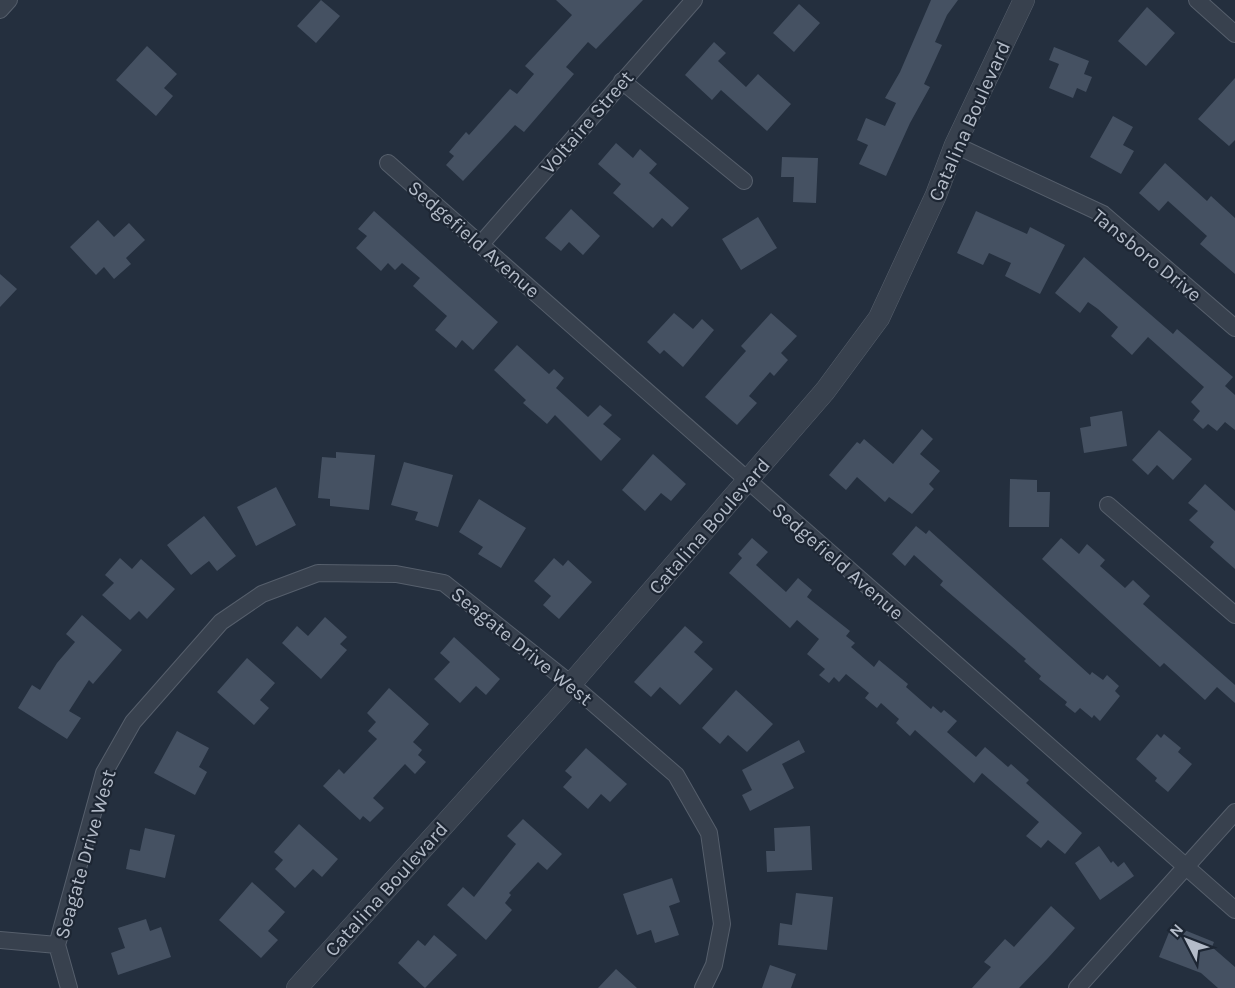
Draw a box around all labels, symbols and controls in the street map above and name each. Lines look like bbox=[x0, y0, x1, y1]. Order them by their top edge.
street label: Catalina Boulevard bbox=[924, 38, 1015, 205]
street label: Voltaire Street bbox=[536, 66, 639, 178]
street label: Sedgefield Avenue bbox=[403, 176, 544, 303]
street label: Tansboro Drive bbox=[1087, 204, 1206, 307]
street label: Catalina Boulevard bbox=[644, 454, 775, 599]
street label: Sedgefield Avenue bbox=[767, 498, 908, 625]
street label: Seagate Drive West bbox=[446, 582, 597, 711]
street label: Seagate Drive West bbox=[50, 766, 121, 942]
street label: Catalina Boulevard bbox=[320, 817, 453, 961]
north arrow bbox=[1157, 910, 1217, 970]
text: N bbox=[1165, 920, 1187, 941]

